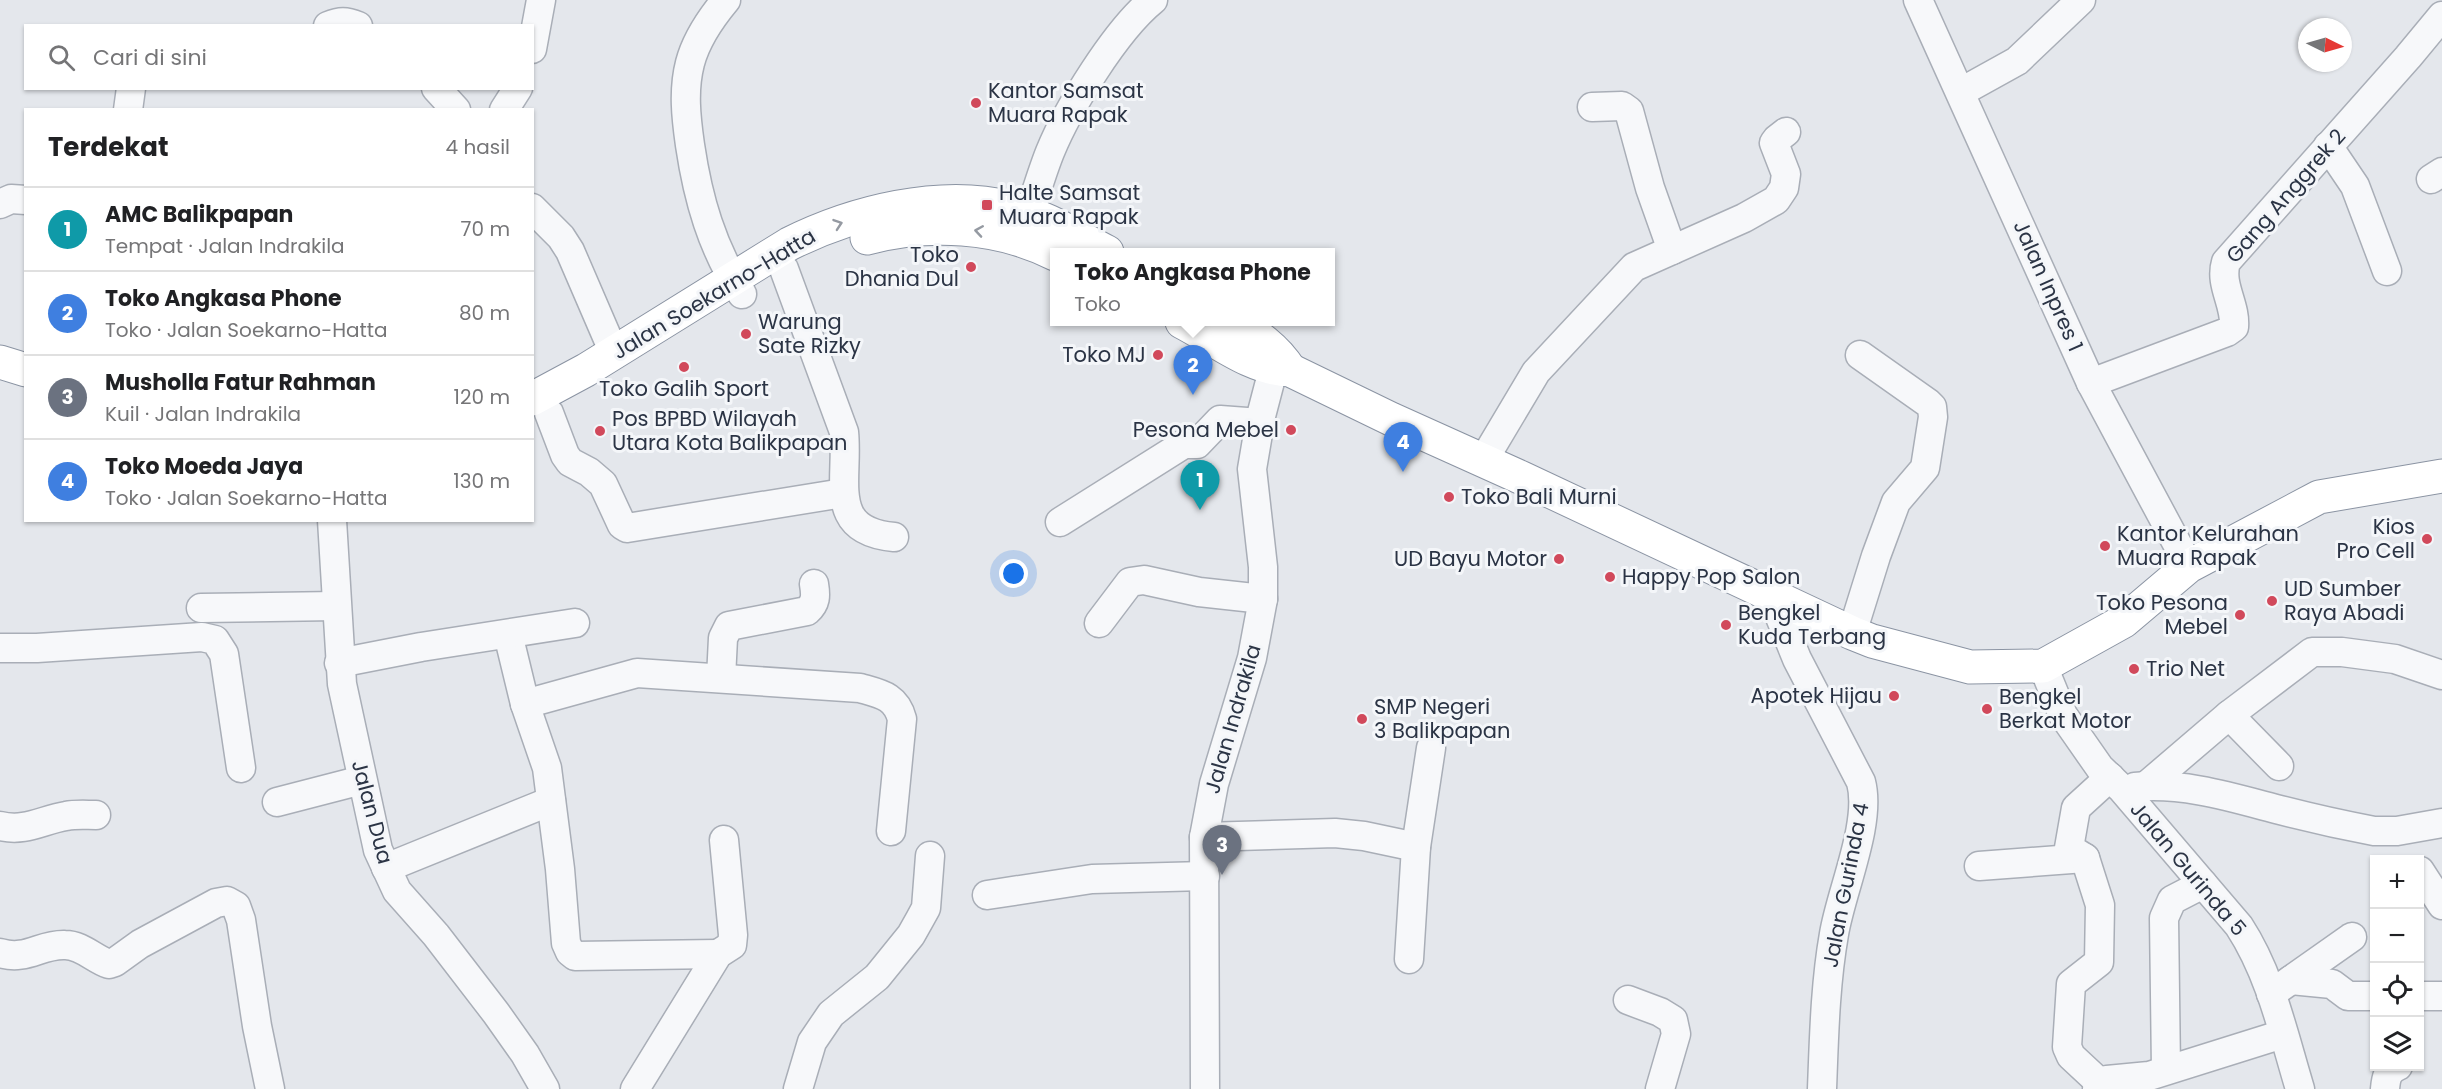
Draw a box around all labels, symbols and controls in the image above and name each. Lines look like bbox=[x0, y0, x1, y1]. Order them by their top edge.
north arrow bbox=[2298, 18, 2352, 72]
search box bbox=[24, 24, 534, 90]
icon: search bbox=[45, 41, 78, 74]
text: Cari di sini bbox=[93, 42, 207, 73]
place label: Kantor Samsat Muara Rapak bbox=[988, 76, 1144, 129]
marker: Kantor Samsat Muara Rapak bbox=[969, 96, 983, 110]
street label: Gang Anggrek 2 bbox=[2219, 122, 2352, 269]
text: Terdekat bbox=[48, 129, 168, 165]
text: 4 hasil bbox=[445, 133, 510, 161]
place label: Halte Samsat Muara Rapak bbox=[999, 178, 1140, 231]
marker: Halte Samsat Muara Rapak bbox=[980, 198, 994, 212]
text: AMC Balikpapan bbox=[105, 199, 293, 230]
text: 1 bbox=[64, 215, 71, 243]
text: 70 m bbox=[461, 215, 510, 243]
street label: Jalan Inpres 1 bbox=[2007, 216, 2090, 356]
one-way arrow bbox=[832, 218, 843, 231]
street label: Jalan Soekarno-Hatta bbox=[607, 221, 821, 366]
one-way arrow bbox=[974, 226, 984, 238]
text: Tempat · Jalan Indrakila bbox=[105, 232, 345, 260]
place label: Toko Dhania Dul bbox=[845, 240, 959, 293]
popup bbox=[1050, 248, 1335, 326]
text: Toko Angkasa Phone bbox=[1074, 257, 1311, 288]
marker: Toko Dhania Dul bbox=[964, 260, 978, 274]
text: Toko Angkasa Phone bbox=[105, 283, 342, 314]
text: Toko bbox=[1074, 290, 1121, 318]
text: 2 bbox=[62, 299, 73, 327]
text: 80 m bbox=[459, 299, 510, 327]
place label: Warung Sate Rizky bbox=[758, 307, 861, 360]
text: Toko · Jalan Soekarno-Hatta bbox=[105, 316, 388, 344]
marker: Warung Sate Rizky bbox=[739, 327, 753, 341]
place label: Toko MJ bbox=[1062, 340, 1146, 369]
pin: 2 bbox=[1174, 346, 1212, 395]
marker: Toko MJ bbox=[1151, 348, 1165, 362]
marker: Toko Galih Sport bbox=[677, 360, 691, 374]
text: Musholla Fatur Rahman bbox=[105, 367, 376, 398]
place label: Toko Galih Sport bbox=[599, 374, 769, 403]
text: 3 bbox=[61, 383, 74, 411]
text: 120 m bbox=[454, 383, 510, 411]
text: Kuil · Jalan Indrakila bbox=[105, 400, 301, 428]
place label: Pos BPBD Wilayah Utara Kota Balikpapan bbox=[612, 404, 848, 457]
place label: Pesona Mebel bbox=[1133, 415, 1279, 444]
pin: 4 bbox=[1384, 422, 1422, 472]
marker: Pesona Mebel bbox=[1284, 423, 1298, 437]
marker: Pos BPBD Wilayah Utara Kota Balikpapan bbox=[593, 424, 607, 438]
text: Toko Moeda Jaya bbox=[105, 451, 303, 482]
pin: 1 bbox=[1180, 460, 1220, 510]
text: 4 bbox=[61, 467, 74, 495]
text: 130 m bbox=[453, 467, 510, 495]
place label: Toko Bali Murni bbox=[1461, 482, 1617, 511]
text: Toko · Jalan Soekarno-Hatta bbox=[105, 484, 388, 512]
marker: Toko Bali Murni bbox=[1442, 490, 1456, 504]
place label: Kios Pro Cell bbox=[2336, 512, 2415, 565]
place label: Kantor Kelurahan Muara Rapak bbox=[2117, 519, 2299, 572]
marker: Kios Pro Cell bbox=[2420, 532, 2434, 546]
marker: Kantor Kelurahan Muara Rapak bbox=[2098, 539, 2112, 553]
place label: UD Bayu Motor bbox=[1394, 544, 1547, 573]
marker: UD Bayu Motor bbox=[1552, 552, 1566, 566]
your location bbox=[999, 559, 1028, 588]
place label: Happy Pop Salon bbox=[1622, 562, 1801, 591]
marker: Happy Pop Salon bbox=[1603, 570, 1617, 584]
place label: UD Sumber Raya Abadi bbox=[2284, 574, 2405, 627]
place label: Toko Pesona Mebel bbox=[2096, 588, 2228, 641]
marker: UD Sumber Raya Abadi bbox=[2265, 594, 2279, 608]
place label: Bengkel Kuda Terbang bbox=[1738, 598, 1886, 651]
marker: Toko Pesona Mebel bbox=[2233, 608, 2247, 622]
marker: Bengkel Kuda Terbang bbox=[1719, 618, 1733, 632]
street label: Jalan Indrakila bbox=[1197, 641, 1268, 797]
place label: Trio Net bbox=[2146, 654, 2225, 683]
marker: Trio Net bbox=[2127, 662, 2141, 676]
place label: Apotek Hijau bbox=[1751, 681, 1882, 710]
place label: Bengkel Berkat Motor bbox=[1999, 682, 2132, 735]
marker: Apotek Hijau bbox=[1887, 689, 1901, 703]
place label: SMP Negeri 3 Balikpapan bbox=[1374, 692, 1510, 745]
marker: Bengkel Berkat Motor bbox=[1980, 702, 1994, 716]
marker: SMP Negeri 3 Balikpapan bbox=[1355, 712, 1369, 726]
street label: Jalan Dua bbox=[345, 757, 400, 867]
street label: Jalan Gurinda 5 bbox=[2124, 795, 2253, 942]
street label: Jalan Gurinda 4 bbox=[1815, 800, 1876, 970]
pin: 3 bbox=[1202, 826, 1242, 875]
map controls bbox=[2370, 855, 2424, 1071]
button: + bbox=[2370, 855, 2424, 909]
button: − bbox=[2370, 909, 2424, 963]
button: locate bbox=[2370, 963, 2424, 1017]
button: layers bbox=[2370, 1017, 2424, 1071]

